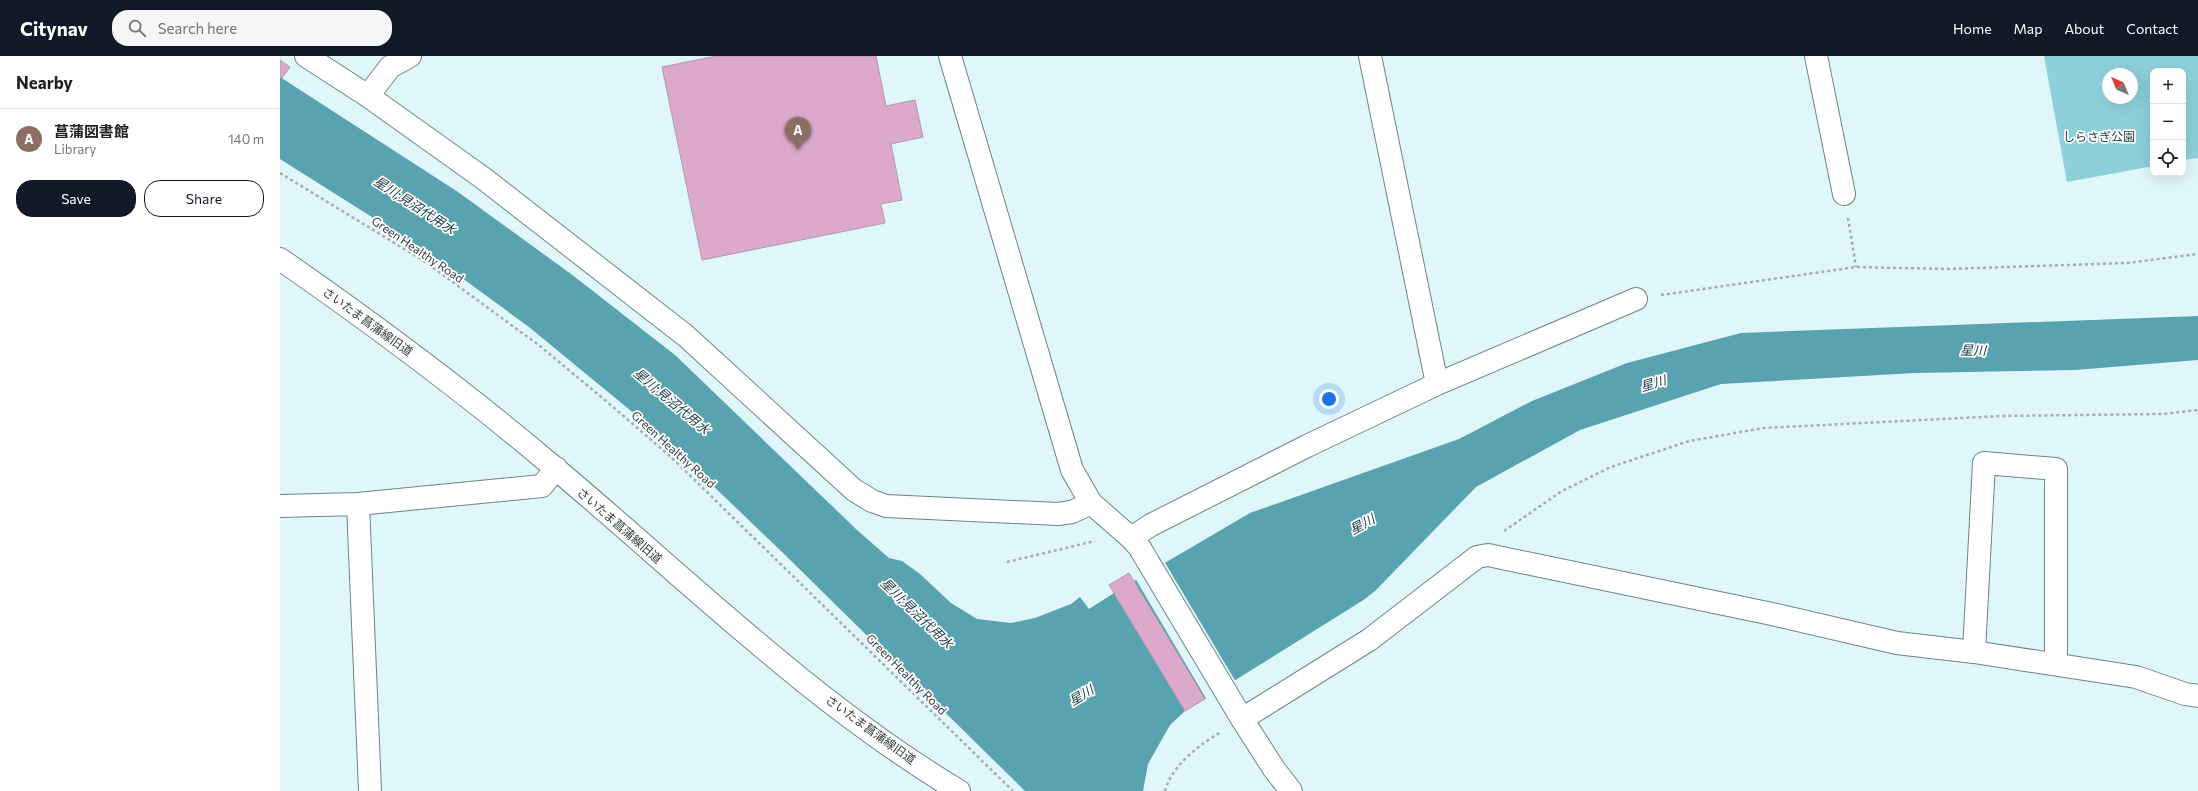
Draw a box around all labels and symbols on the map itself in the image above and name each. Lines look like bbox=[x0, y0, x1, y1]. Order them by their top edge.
north arrow bbox=[2102, 68, 2138, 104]
pin: A bbox=[785, 117, 811, 150]
park label: しらさぎ公園 bbox=[2063, 129, 2135, 143]
water label: 星川;見沼代用水 bbox=[371, 173, 460, 238]
street label: Green Healthy Road bbox=[369, 213, 467, 285]
street label: さいたま菖蒲線旧道 bbox=[320, 284, 416, 358]
water label: 星川 bbox=[1960, 342, 1988, 358]
water label: 星川;見沼代用水 bbox=[631, 365, 715, 439]
water label: 星川 bbox=[1638, 371, 1670, 394]
your location bbox=[1319, 389, 1339, 409]
street label: Green Healthy Road bbox=[629, 408, 719, 490]
street label: さいたま菖蒲線旧道 bbox=[575, 484, 665, 566]
water label: 星川 bbox=[1347, 510, 1379, 537]
water label: 星川;見沼代用水 bbox=[878, 575, 958, 653]
street label: Green Healthy Road bbox=[864, 631, 950, 717]
water label: 星川 bbox=[1066, 680, 1098, 709]
street label: さいたま菖蒲線旧道 bbox=[823, 692, 919, 766]

